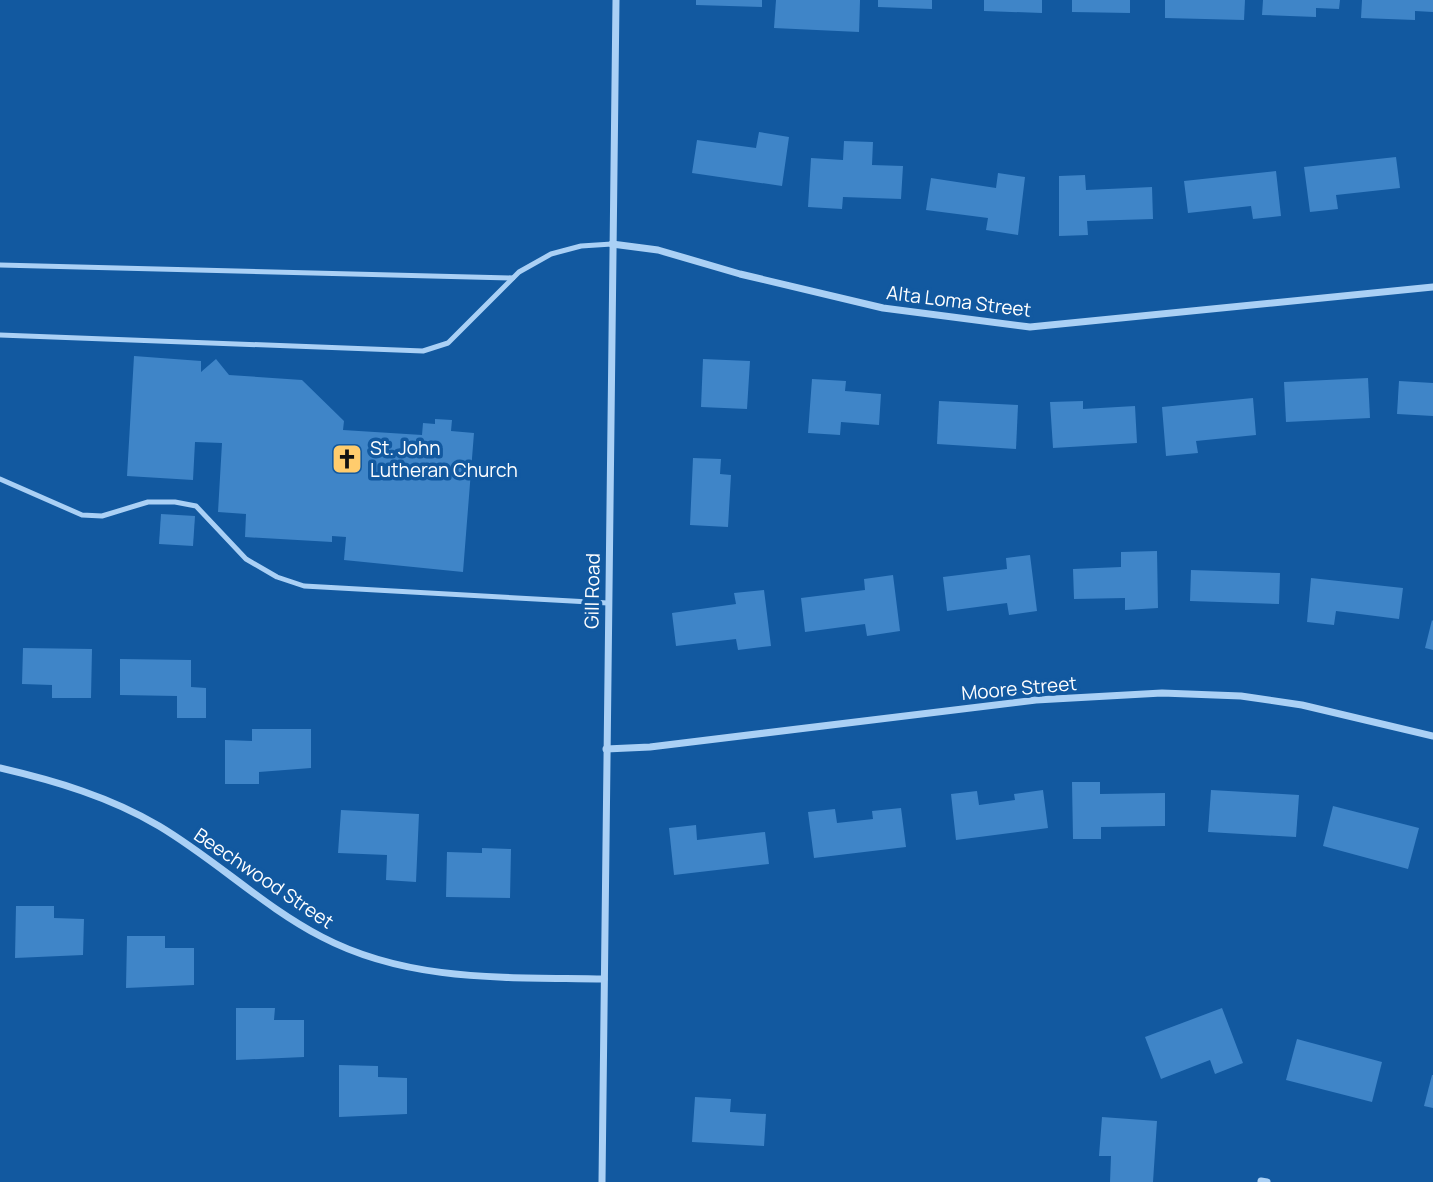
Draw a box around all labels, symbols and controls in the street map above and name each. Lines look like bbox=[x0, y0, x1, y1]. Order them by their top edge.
street label: Alta Loma Street bbox=[885, 279, 1033, 323]
place label: St. John Lutheran Church bbox=[370, 435, 518, 483]
church icon: St. John Lutheran Church bbox=[330, 442, 364, 476]
street label: Gill Road bbox=[578, 553, 606, 629]
street label: Moore Street bbox=[960, 670, 1078, 706]
street label: Beechwood Street bbox=[189, 822, 339, 934]

